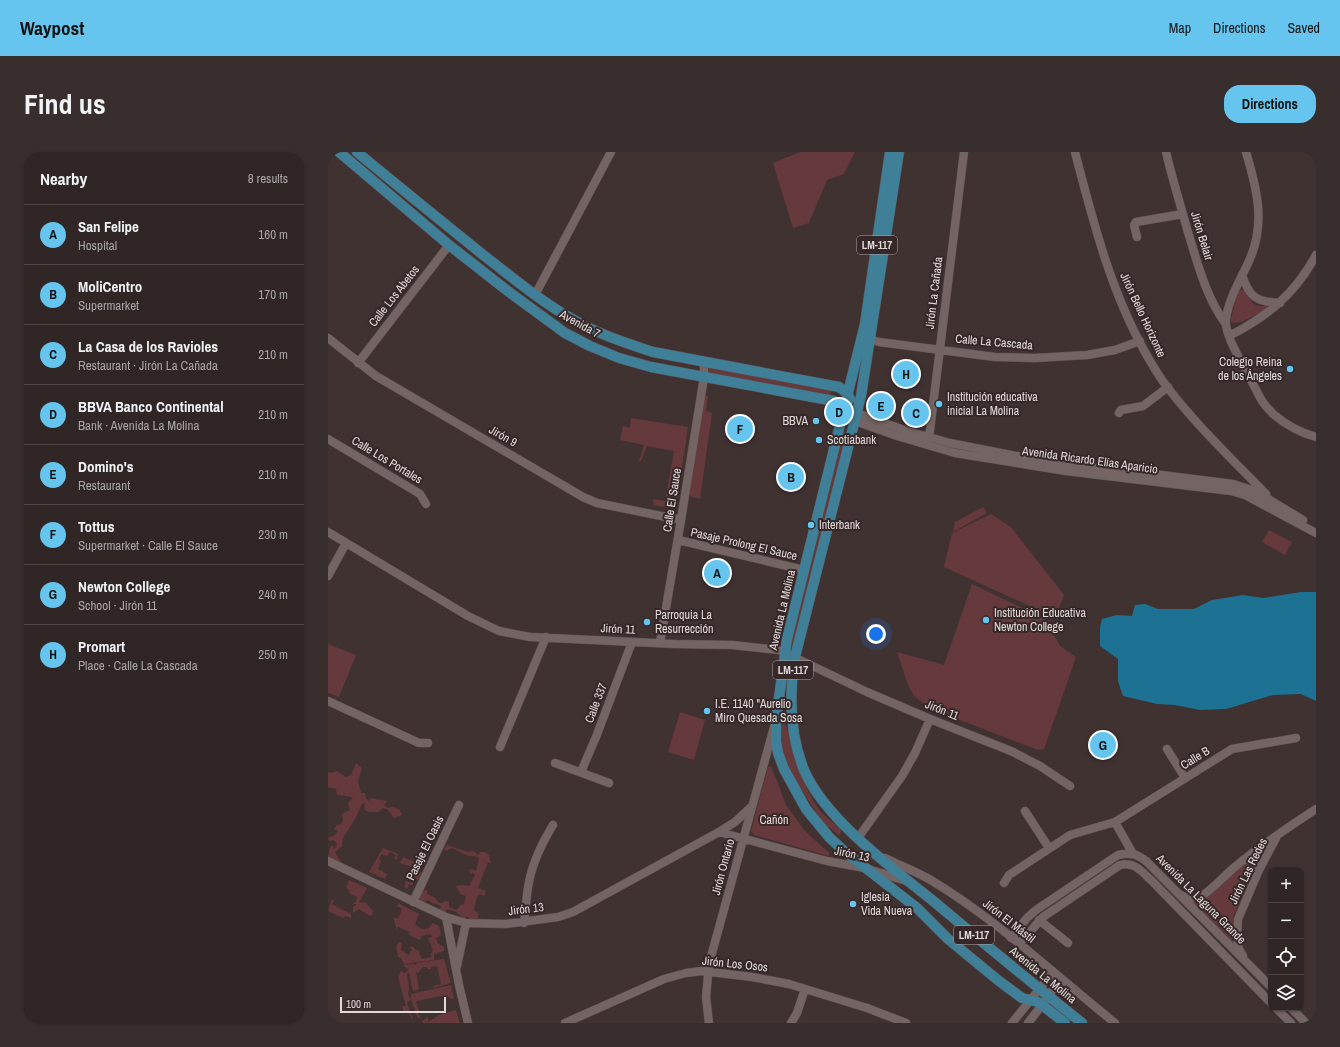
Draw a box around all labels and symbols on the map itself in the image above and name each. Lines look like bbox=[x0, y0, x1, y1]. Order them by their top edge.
street label: Jirón Belair bbox=[1187, 210, 1217, 263]
road number: LM-117 bbox=[857, 236, 897, 254]
street label: Jirón La Cañada bbox=[922, 255, 946, 330]
street label: Calle Los Abetos bbox=[365, 262, 423, 330]
street label: Jirón Bello Horizonte bbox=[1116, 270, 1170, 360]
street label: Avenida 7 bbox=[556, 306, 604, 342]
street label: Calle La Cascada bbox=[955, 331, 1034, 353]
place label: Colegio Reina de los Ángeles bbox=[1218, 354, 1283, 384]
pin: H bbox=[893, 359, 919, 389]
marker: Colegio Reina de los Ángeles bbox=[1285, 364, 1295, 374]
place label: Institución educativa inicial La Molina bbox=[947, 389, 1038, 419]
pin: E bbox=[868, 391, 894, 421]
pin: D bbox=[826, 397, 852, 427]
pin: C bbox=[903, 398, 929, 428]
marker: Institución educativa inicial La Molina bbox=[934, 399, 944, 409]
place label: BBVA bbox=[782, 413, 808, 429]
pin: F bbox=[727, 414, 753, 444]
marker: BBVA bbox=[811, 416, 821, 426]
street label: Jirón 9 bbox=[486, 422, 520, 450]
place label: Scotiabank bbox=[827, 432, 876, 448]
street label: Calle Los Portales bbox=[349, 433, 425, 487]
marker: Scotiabank bbox=[814, 435, 824, 445]
street label: Avenida Ricardo Elías Aparicio bbox=[1020, 442, 1159, 477]
pin: B bbox=[778, 462, 804, 492]
street label: Calle El Sauce bbox=[659, 467, 685, 533]
place label: Interbank bbox=[819, 517, 860, 533]
marker: Interbank bbox=[806, 520, 816, 530]
street label: Pasaje Prolong El Sauce bbox=[689, 524, 799, 564]
pin: A bbox=[704, 558, 730, 588]
street label: Avenida La Molina bbox=[765, 568, 799, 653]
place label: Institución Educativa Newton College bbox=[994, 605, 1086, 635]
place label: Parroquia La Resurrección bbox=[655, 607, 714, 637]
marker: Institución Educativa Newton College bbox=[981, 615, 991, 625]
marker: Parroquia La Resurrección bbox=[642, 617, 652, 627]
street label: Jirón 11 bbox=[600, 620, 636, 638]
your location bbox=[866, 624, 886, 644]
road number: LM-117 bbox=[773, 661, 813, 679]
street label: Calle 337 bbox=[581, 680, 611, 725]
place label: I.E. 1140 "Aurelio Miro Quesada Sosa bbox=[715, 696, 803, 726]
street label: Jirón 11 bbox=[923, 696, 962, 724]
marker: I.E. 1140 "Aurelio Miro Quesada Sosa bbox=[702, 706, 712, 716]
pin: G bbox=[1090, 730, 1116, 760]
street label: Calle B bbox=[1177, 743, 1213, 773]
park label: Cañón bbox=[760, 812, 789, 828]
street label: Pasaje El Oasis bbox=[402, 813, 448, 883]
street label: Jirón Las Redes bbox=[1225, 835, 1271, 907]
street label: Jirón Ontario bbox=[708, 837, 738, 897]
street label: Jirón 13 bbox=[833, 842, 871, 866]
street label: Avenida La Laguna Grande bbox=[1152, 850, 1249, 947]
place label: Iglesia Vida Nueva bbox=[861, 889, 913, 919]
street label: Jirón El Mástil bbox=[980, 896, 1038, 946]
street label: Jirón 13 bbox=[507, 899, 545, 919]
marker: Iglesia Vida Nueva bbox=[848, 899, 858, 909]
road number: LM-117 bbox=[954, 926, 994, 944]
street label: Avenida La Molina bbox=[1005, 942, 1080, 1007]
street label: Jirón Los Osos bbox=[701, 953, 769, 975]
scale bar bbox=[340, 995, 446, 1014]

